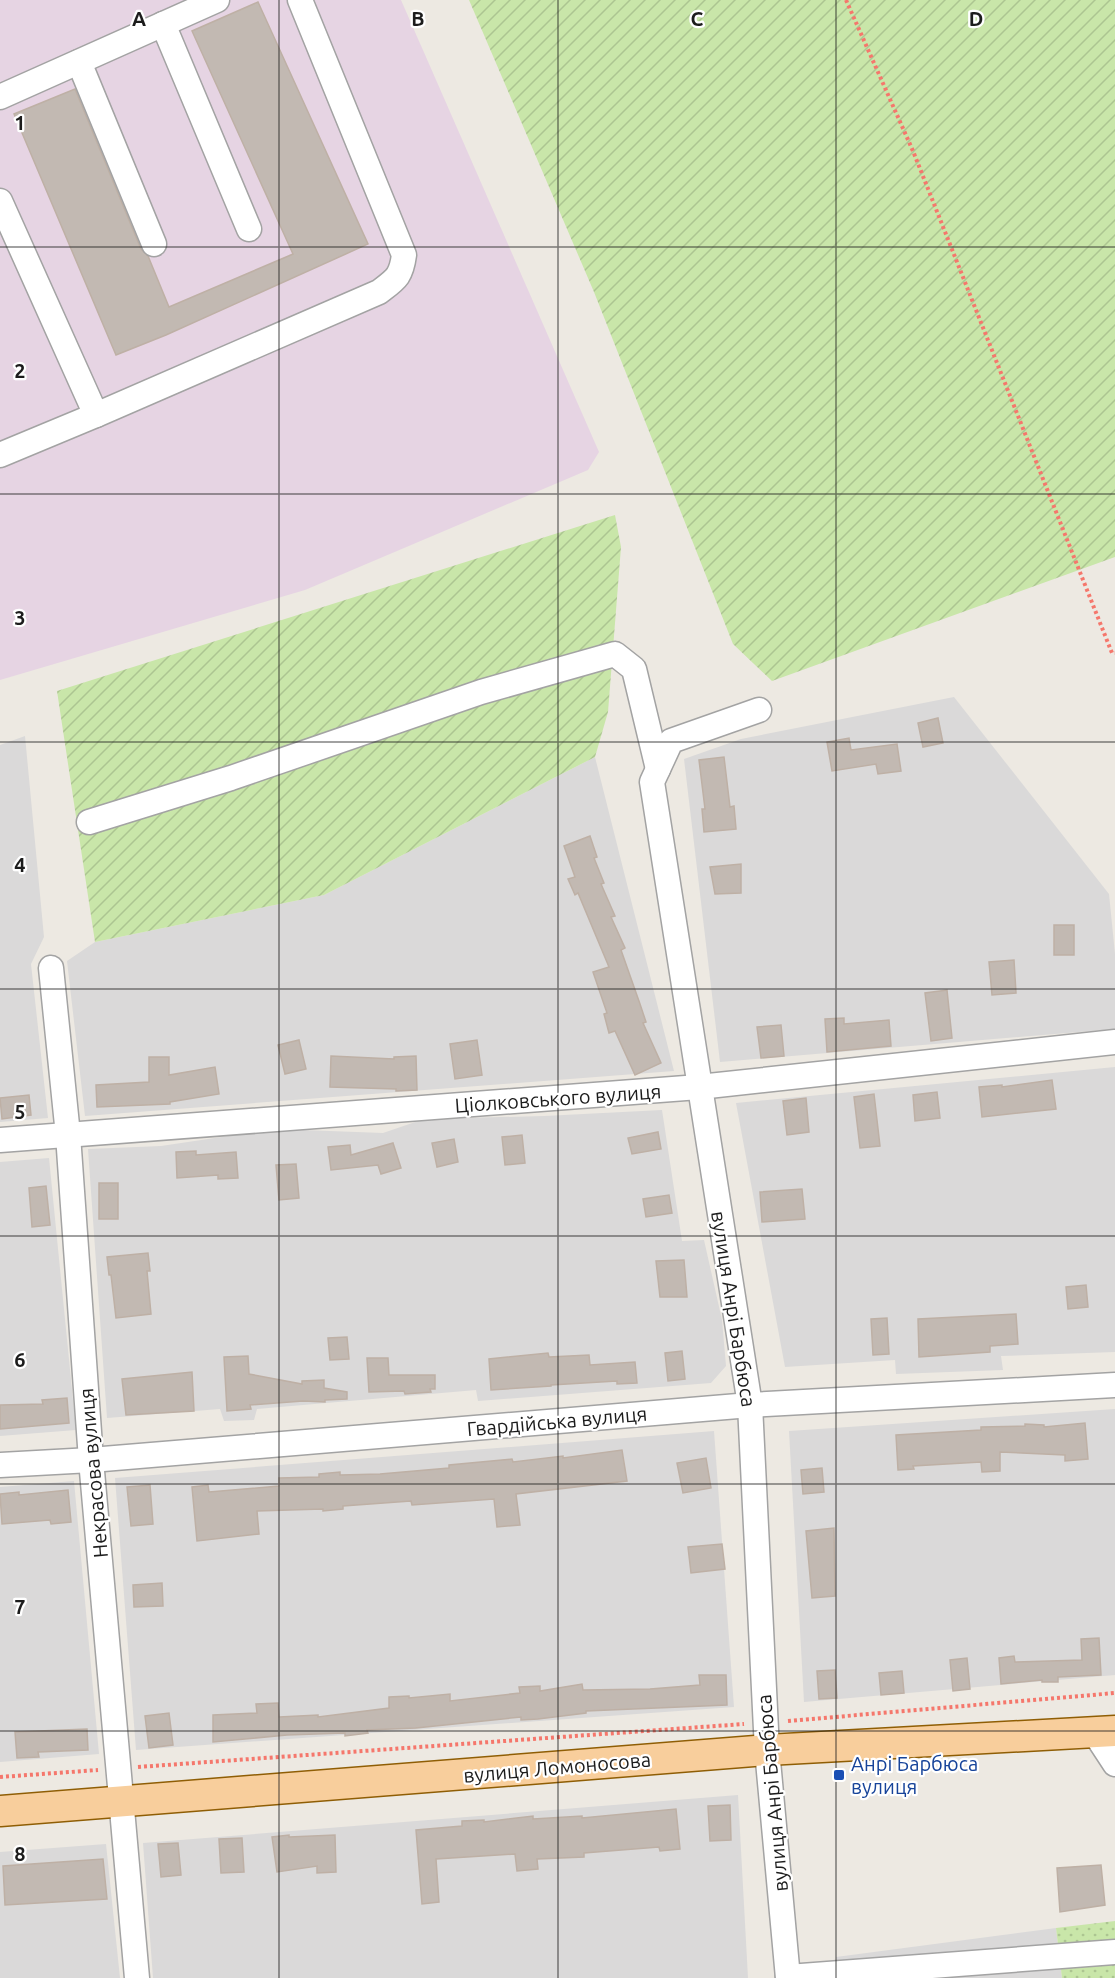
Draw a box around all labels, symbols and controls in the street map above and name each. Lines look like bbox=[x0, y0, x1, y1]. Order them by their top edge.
text: A bbox=[132, 7, 146, 30]
text: B bbox=[411, 7, 425, 30]
text: C bbox=[691, 7, 704, 30]
text: D bbox=[969, 7, 983, 30]
text: 1 bbox=[14, 111, 26, 134]
text: 2 bbox=[14, 359, 26, 382]
text: 3 bbox=[14, 606, 26, 629]
text: 4 bbox=[14, 853, 26, 876]
street label: Ціолковського вулиця bbox=[454, 1079, 662, 1117]
text: 5 bbox=[14, 1100, 26, 1123]
street label: вулиця Анрі Барбюса bbox=[707, 1209, 761, 1409]
text: 6 bbox=[14, 1348, 26, 1371]
street label: Некрасова вулиця bbox=[74, 1387, 112, 1559]
street label: Гвардійська вулиця bbox=[466, 1402, 648, 1440]
text: 7 bbox=[14, 1595, 26, 1618]
street label: вулиця Анрі Барбюса bbox=[752, 1693, 792, 1893]
street label: вулиця Ломоносова bbox=[462, 1747, 652, 1787]
place label: Анрі Барбюса вулиця bbox=[851, 1752, 978, 1798]
marker: Анрі Барбюса вулиця bbox=[832, 1768, 846, 1782]
text: 8 bbox=[14, 1842, 26, 1865]

